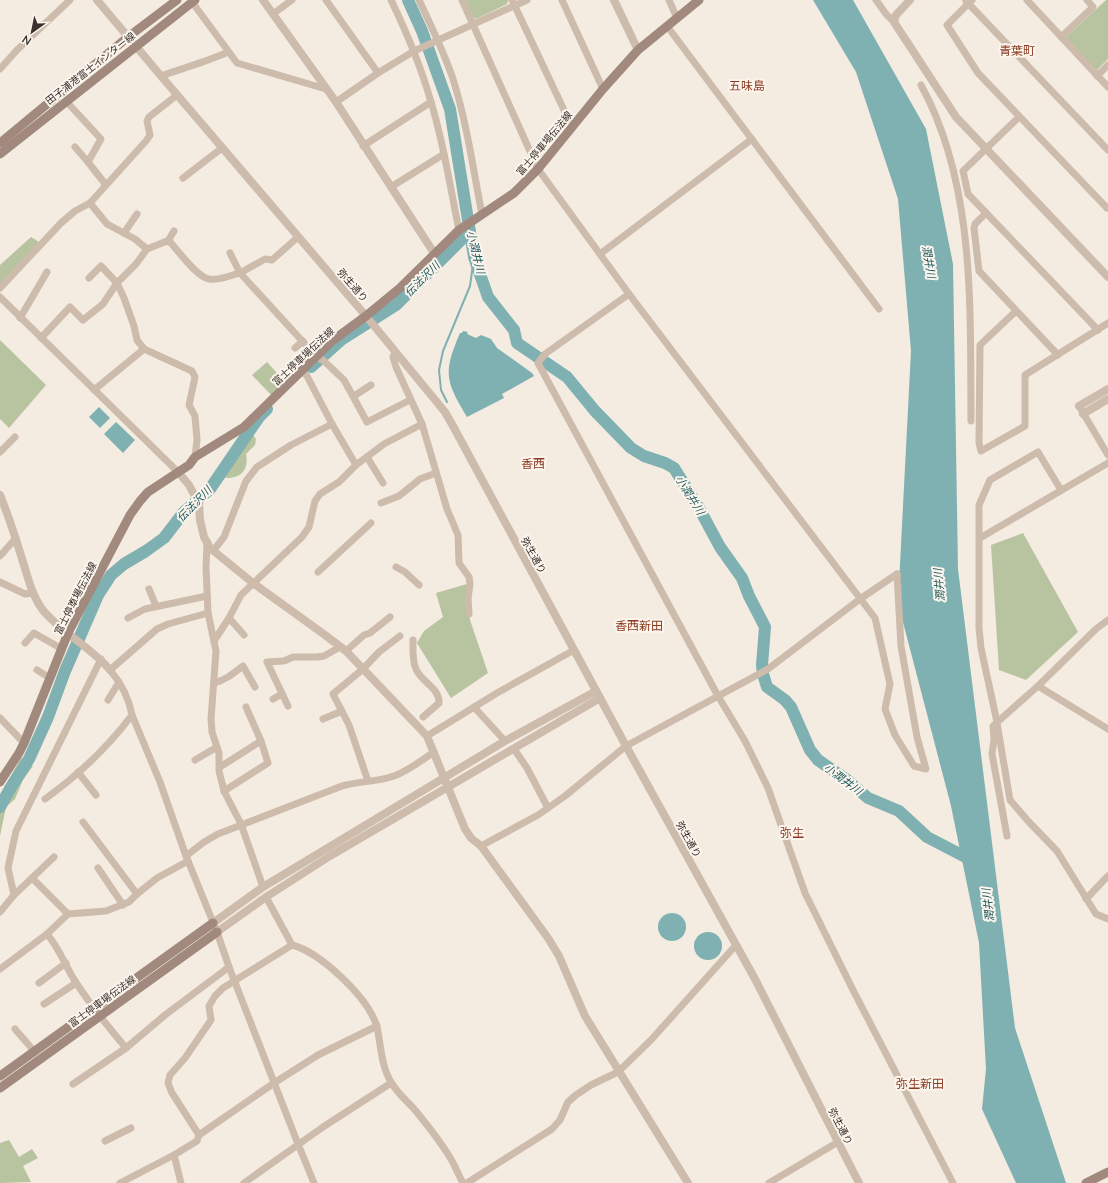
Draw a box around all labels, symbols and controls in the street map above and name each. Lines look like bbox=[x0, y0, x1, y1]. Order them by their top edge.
north arrow bbox=[12, 12, 52, 52]
street label: 田子浦港富士インター線 bbox=[43, 29, 138, 108]
text: N bbox=[19, 31, 34, 48]
district label: 青葉町 bbox=[999, 43, 1035, 59]
district label: 五味島 bbox=[729, 78, 765, 94]
street label: 富士停車場伝法線 bbox=[514, 109, 576, 179]
water label: 小潤井川 bbox=[463, 229, 488, 276]
water label: 潤井川 bbox=[918, 245, 939, 281]
water label: 伝法沢川 bbox=[401, 258, 444, 300]
street label: 弥生通り bbox=[334, 266, 371, 305]
street label: 富士停車場伝法線 bbox=[270, 324, 338, 389]
district label: 香西 bbox=[521, 456, 545, 472]
water label: 小潤井川 bbox=[672, 473, 708, 519]
water label: 伝法沢川 bbox=[174, 483, 216, 525]
street label: 弥生通り bbox=[517, 535, 549, 576]
street label: 富士停車場伝法線 bbox=[51, 560, 100, 637]
water label: 潤井川 bbox=[931, 567, 948, 602]
district label: 香西新田 bbox=[615, 618, 663, 634]
water label: 小潤井川 bbox=[821, 760, 866, 799]
street label: 弥生通り bbox=[672, 819, 704, 860]
district label: 弥生 bbox=[780, 825, 804, 841]
water label: 潤井川 bbox=[979, 887, 998, 922]
street label: 富士停車場伝法線 bbox=[66, 973, 139, 1031]
district label: 弥生新田 bbox=[896, 1076, 944, 1092]
street label: 弥生通り bbox=[825, 1105, 855, 1147]

